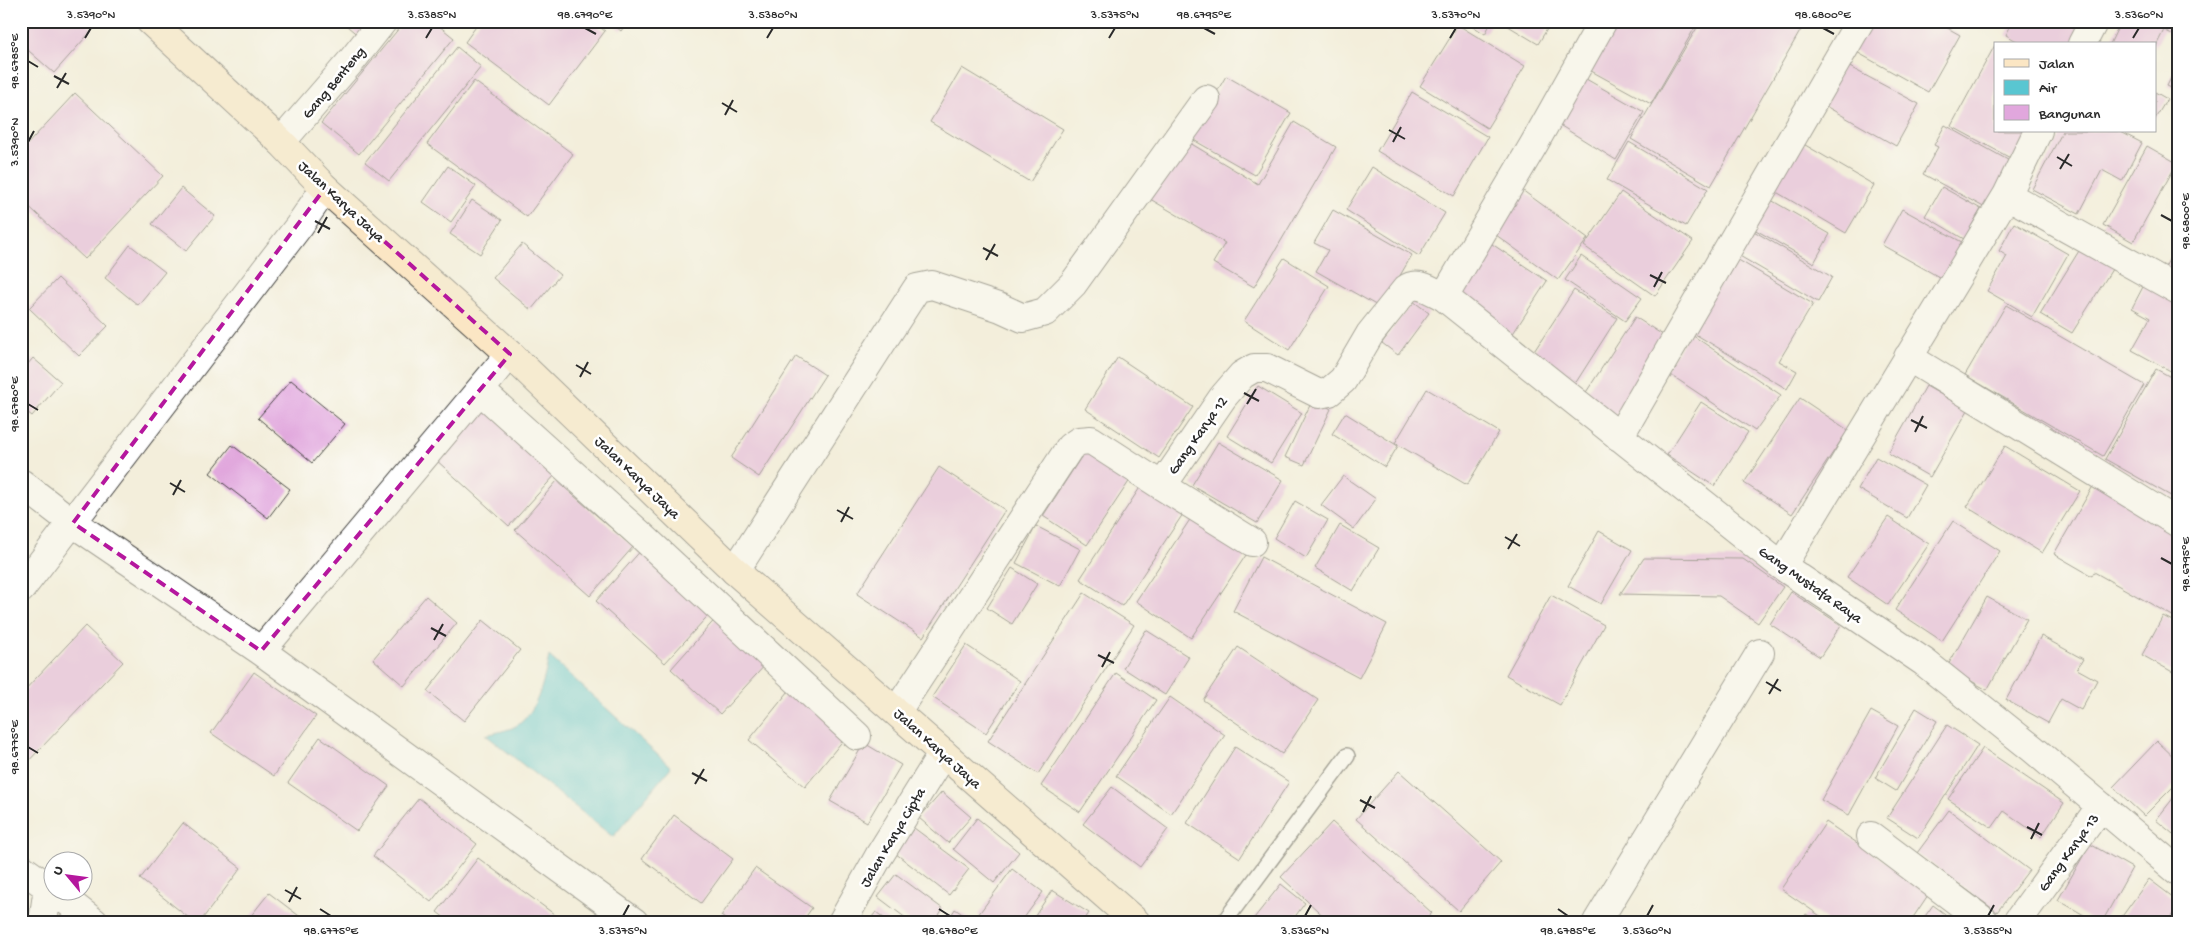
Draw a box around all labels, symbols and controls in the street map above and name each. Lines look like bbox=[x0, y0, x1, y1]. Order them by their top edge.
text: 3.5390°N bbox=[66, 9, 115, 23]
text: 3.5385°N bbox=[407, 9, 456, 23]
text: 98.6790°E bbox=[557, 9, 613, 23]
text: 3.5380°N bbox=[747, 9, 798, 23]
text: 3.5375°N bbox=[1090, 9, 1139, 23]
text: 98.6795°E bbox=[1176, 9, 1231, 23]
text: 3.5370°N bbox=[1431, 9, 1481, 23]
text: 98.6800°E bbox=[1794, 9, 1851, 23]
text: 3.5360°N bbox=[2114, 9, 2163, 23]
text: 98.6785°E bbox=[9, 33, 23, 89]
legend bbox=[1994, 42, 2156, 132]
street label: Gang Benteng bbox=[299, 43, 370, 123]
text: Jalan bbox=[2039, 56, 2074, 74]
text: Air bbox=[2039, 80, 2058, 98]
text: Bangunan bbox=[2038, 106, 2100, 124]
text: 3.5390°N bbox=[9, 118, 23, 167]
street label: Jalan Karya Jaya bbox=[294, 158, 388, 248]
text: 98.6800°E bbox=[2180, 193, 2194, 250]
text: 98.6780°E bbox=[9, 376, 23, 432]
street label: Gang Karya 12 bbox=[1165, 393, 1232, 479]
street label: Jalan Karya Jaya bbox=[590, 433, 684, 524]
text: 98.6795°E bbox=[2180, 537, 2194, 592]
street label: Gang Mustafa Raya bbox=[1754, 543, 1866, 629]
street label: Jalan Karya Jaya bbox=[889, 705, 985, 794]
text: 98.6775°E bbox=[9, 719, 23, 775]
street label: Jalan Karya Cipta bbox=[857, 784, 931, 891]
street label: Gang Karya 13 bbox=[2035, 810, 2104, 896]
north arrow bbox=[42, 850, 92, 900]
text: U bbox=[49, 863, 68, 879]
text: 98.6775°E bbox=[303, 925, 359, 939]
text: 3.5375°N bbox=[598, 925, 647, 939]
text: 98.6780°E bbox=[922, 925, 978, 939]
text: 3.5365°N bbox=[1280, 925, 1329, 939]
text: 98.6785°E bbox=[1540, 925, 1596, 939]
text: 3.5360°N bbox=[1622, 925, 1671, 939]
text: 3.5355°N bbox=[1963, 925, 2012, 939]

